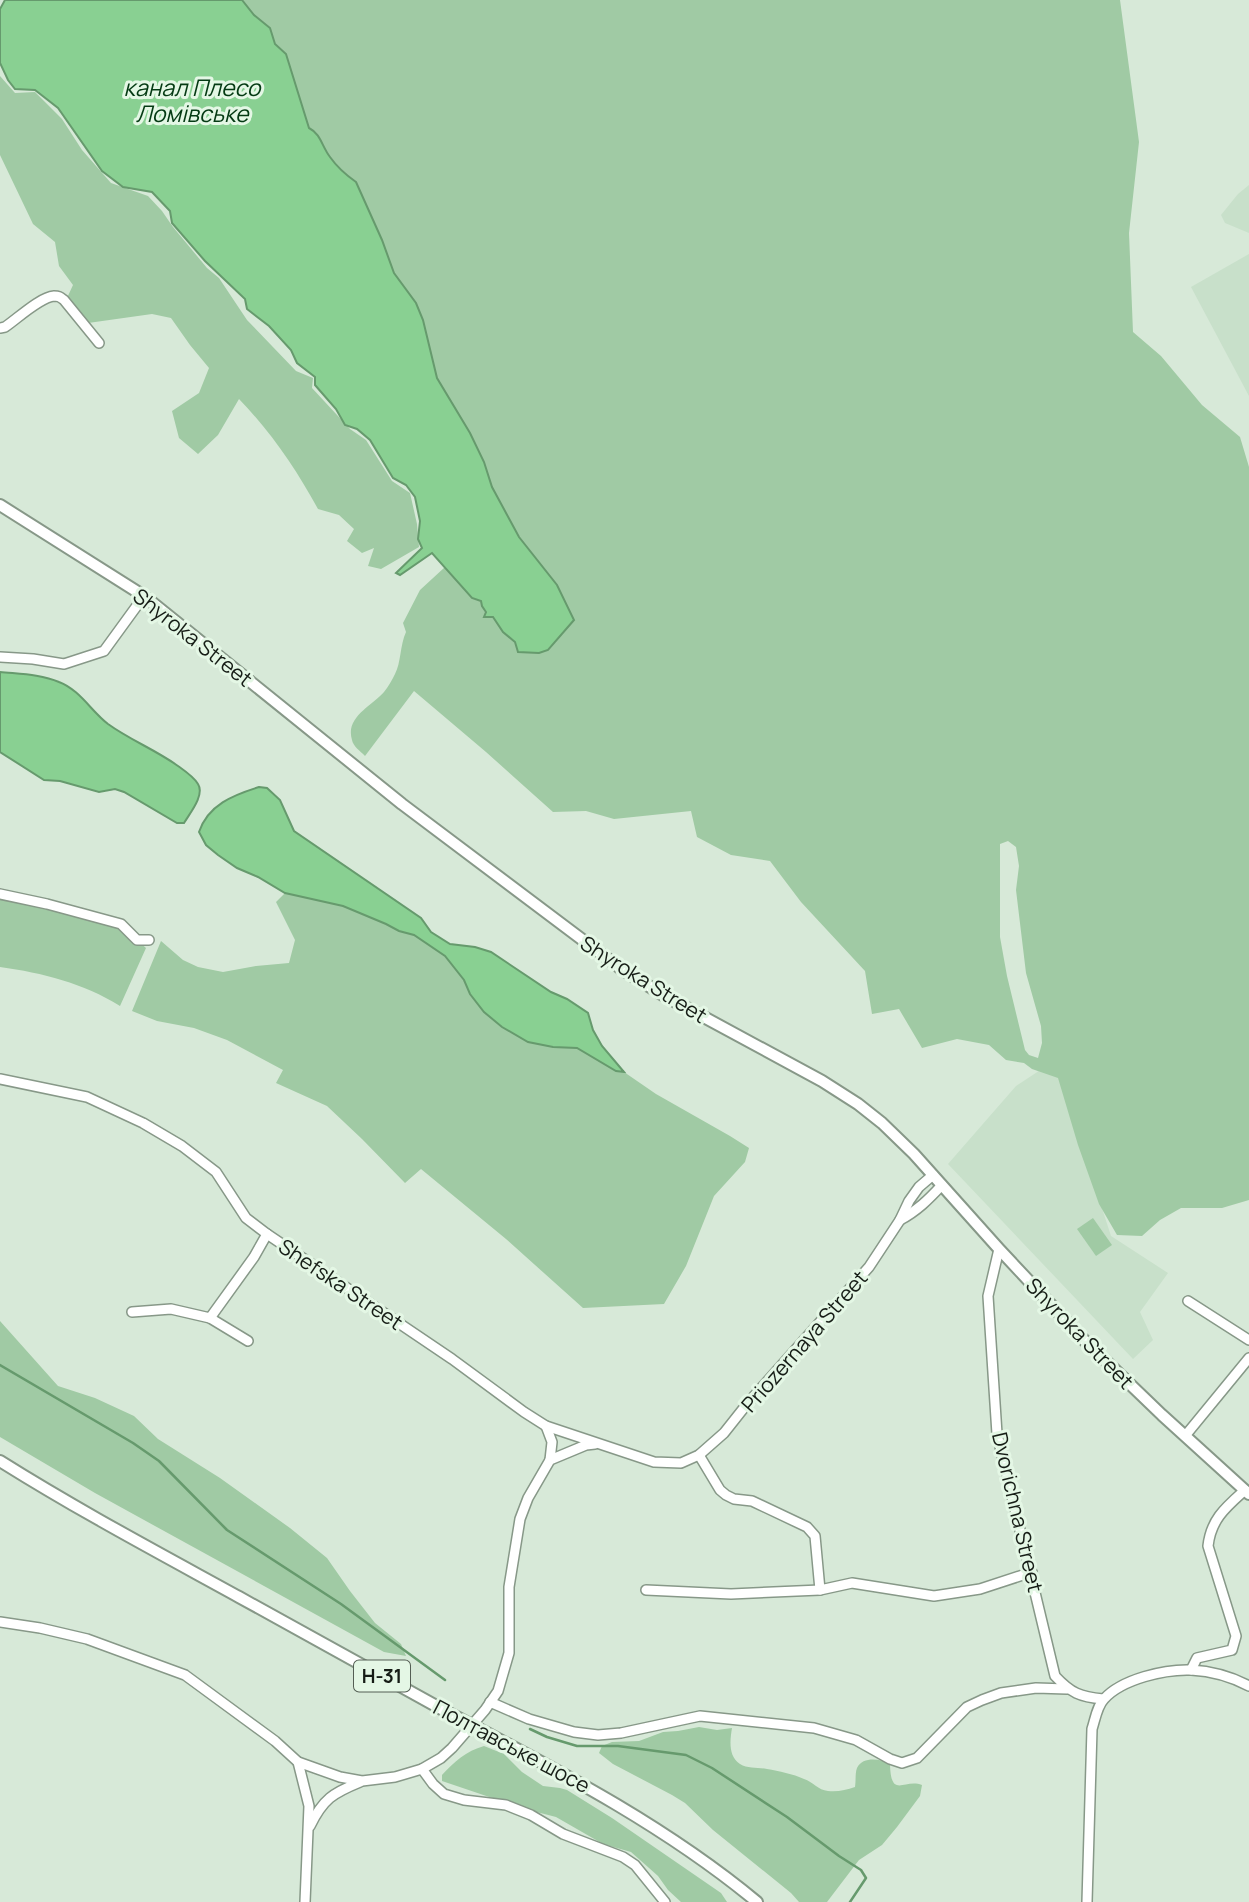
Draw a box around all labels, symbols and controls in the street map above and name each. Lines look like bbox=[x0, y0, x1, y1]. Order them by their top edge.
water label: канал Плесо Ломівське bbox=[124, 71, 262, 129]
street label: Shyroka Street bbox=[128, 582, 258, 692]
street label: Shyroka Street bbox=[575, 929, 713, 1029]
street label: Shefska Street bbox=[273, 1232, 409, 1336]
street label: Priozernaya Street bbox=[735, 1264, 873, 1418]
street label: Shyroka Street bbox=[1020, 1271, 1140, 1395]
street label: Dvorichna Street bbox=[986, 1429, 1050, 1595]
road number: Н-31 bbox=[354, 1660, 410, 1692]
street label: Полтавське шосе bbox=[429, 1693, 595, 1799]

